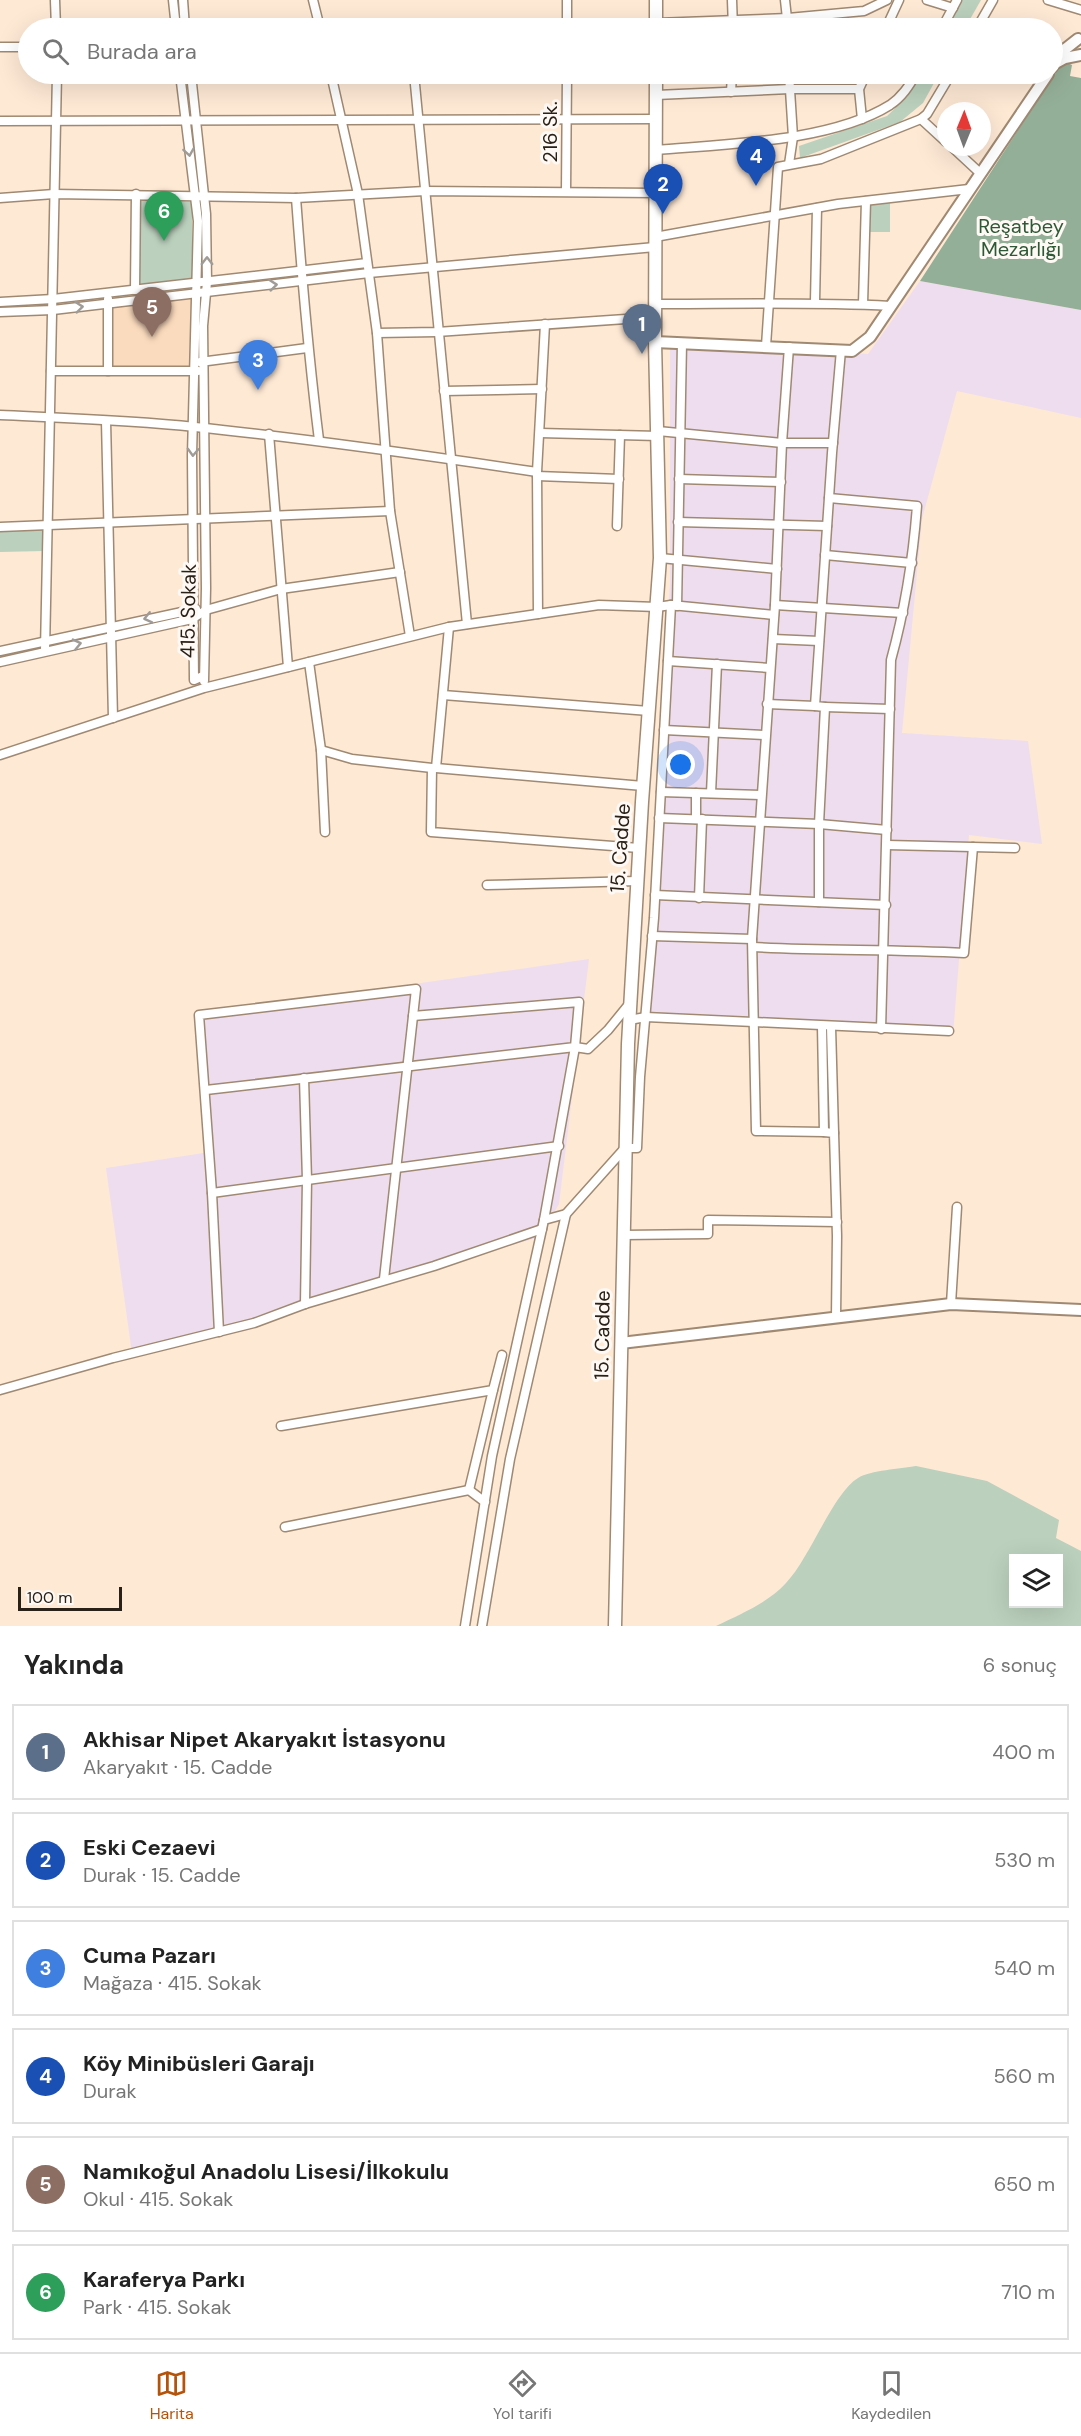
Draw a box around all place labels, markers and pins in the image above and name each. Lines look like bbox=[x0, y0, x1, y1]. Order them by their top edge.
pin: 4 bbox=[736, 136, 776, 186]
pin: 2 bbox=[644, 164, 682, 214]
pin: 6 bbox=[144, 192, 184, 241]
pin: 5 bbox=[132, 288, 172, 337]
pin: 1 bbox=[622, 304, 662, 354]
pin: 3 bbox=[238, 340, 278, 390]

